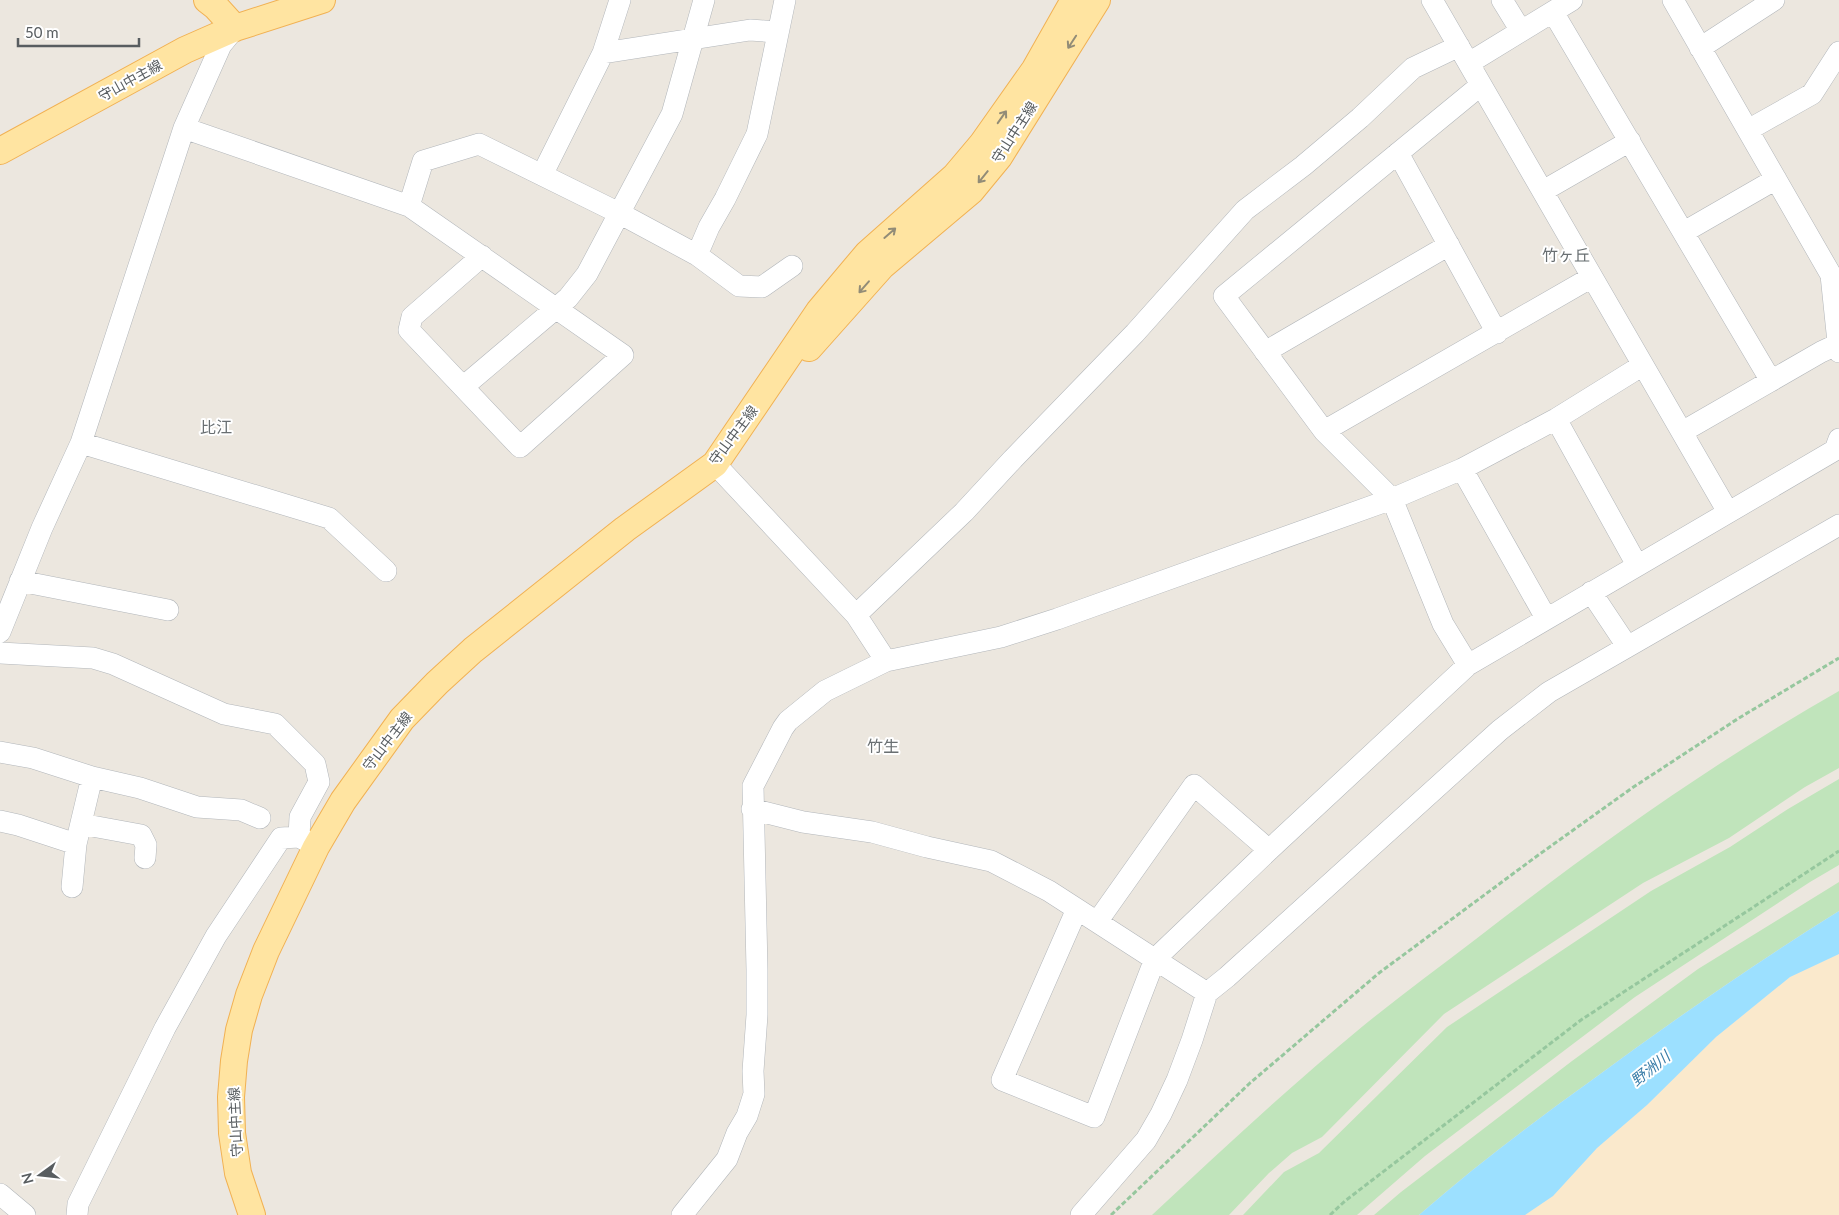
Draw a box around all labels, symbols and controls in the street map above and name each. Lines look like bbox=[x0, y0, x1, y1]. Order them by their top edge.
scale bar bbox=[18, 15, 139, 47]
text: 50 m bbox=[25, 23, 59, 41]
one-way arrow bbox=[1067, 34, 1077, 48]
street label: 守山中主線 bbox=[95, 56, 165, 104]
street label: 守山中主線 bbox=[988, 98, 1040, 166]
one-way arrow bbox=[997, 110, 1007, 124]
one-way arrow bbox=[977, 170, 988, 183]
one-way arrow bbox=[883, 228, 896, 239]
district label: 竹ヶ丘 bbox=[1542, 245, 1590, 264]
one-way arrow bbox=[859, 280, 870, 293]
street label: 守山中主線 bbox=[705, 402, 761, 468]
district label: 比江 bbox=[200, 417, 232, 436]
street label: 守山中主線 bbox=[359, 708, 415, 774]
district label: 竹生 bbox=[867, 736, 899, 755]
water label: 野洲川 bbox=[1627, 1046, 1675, 1089]
street label: 守山中主線 bbox=[225, 1087, 245, 1157]
north arrow bbox=[15, 1150, 65, 1200]
text: N bbox=[17, 1171, 37, 1186]

